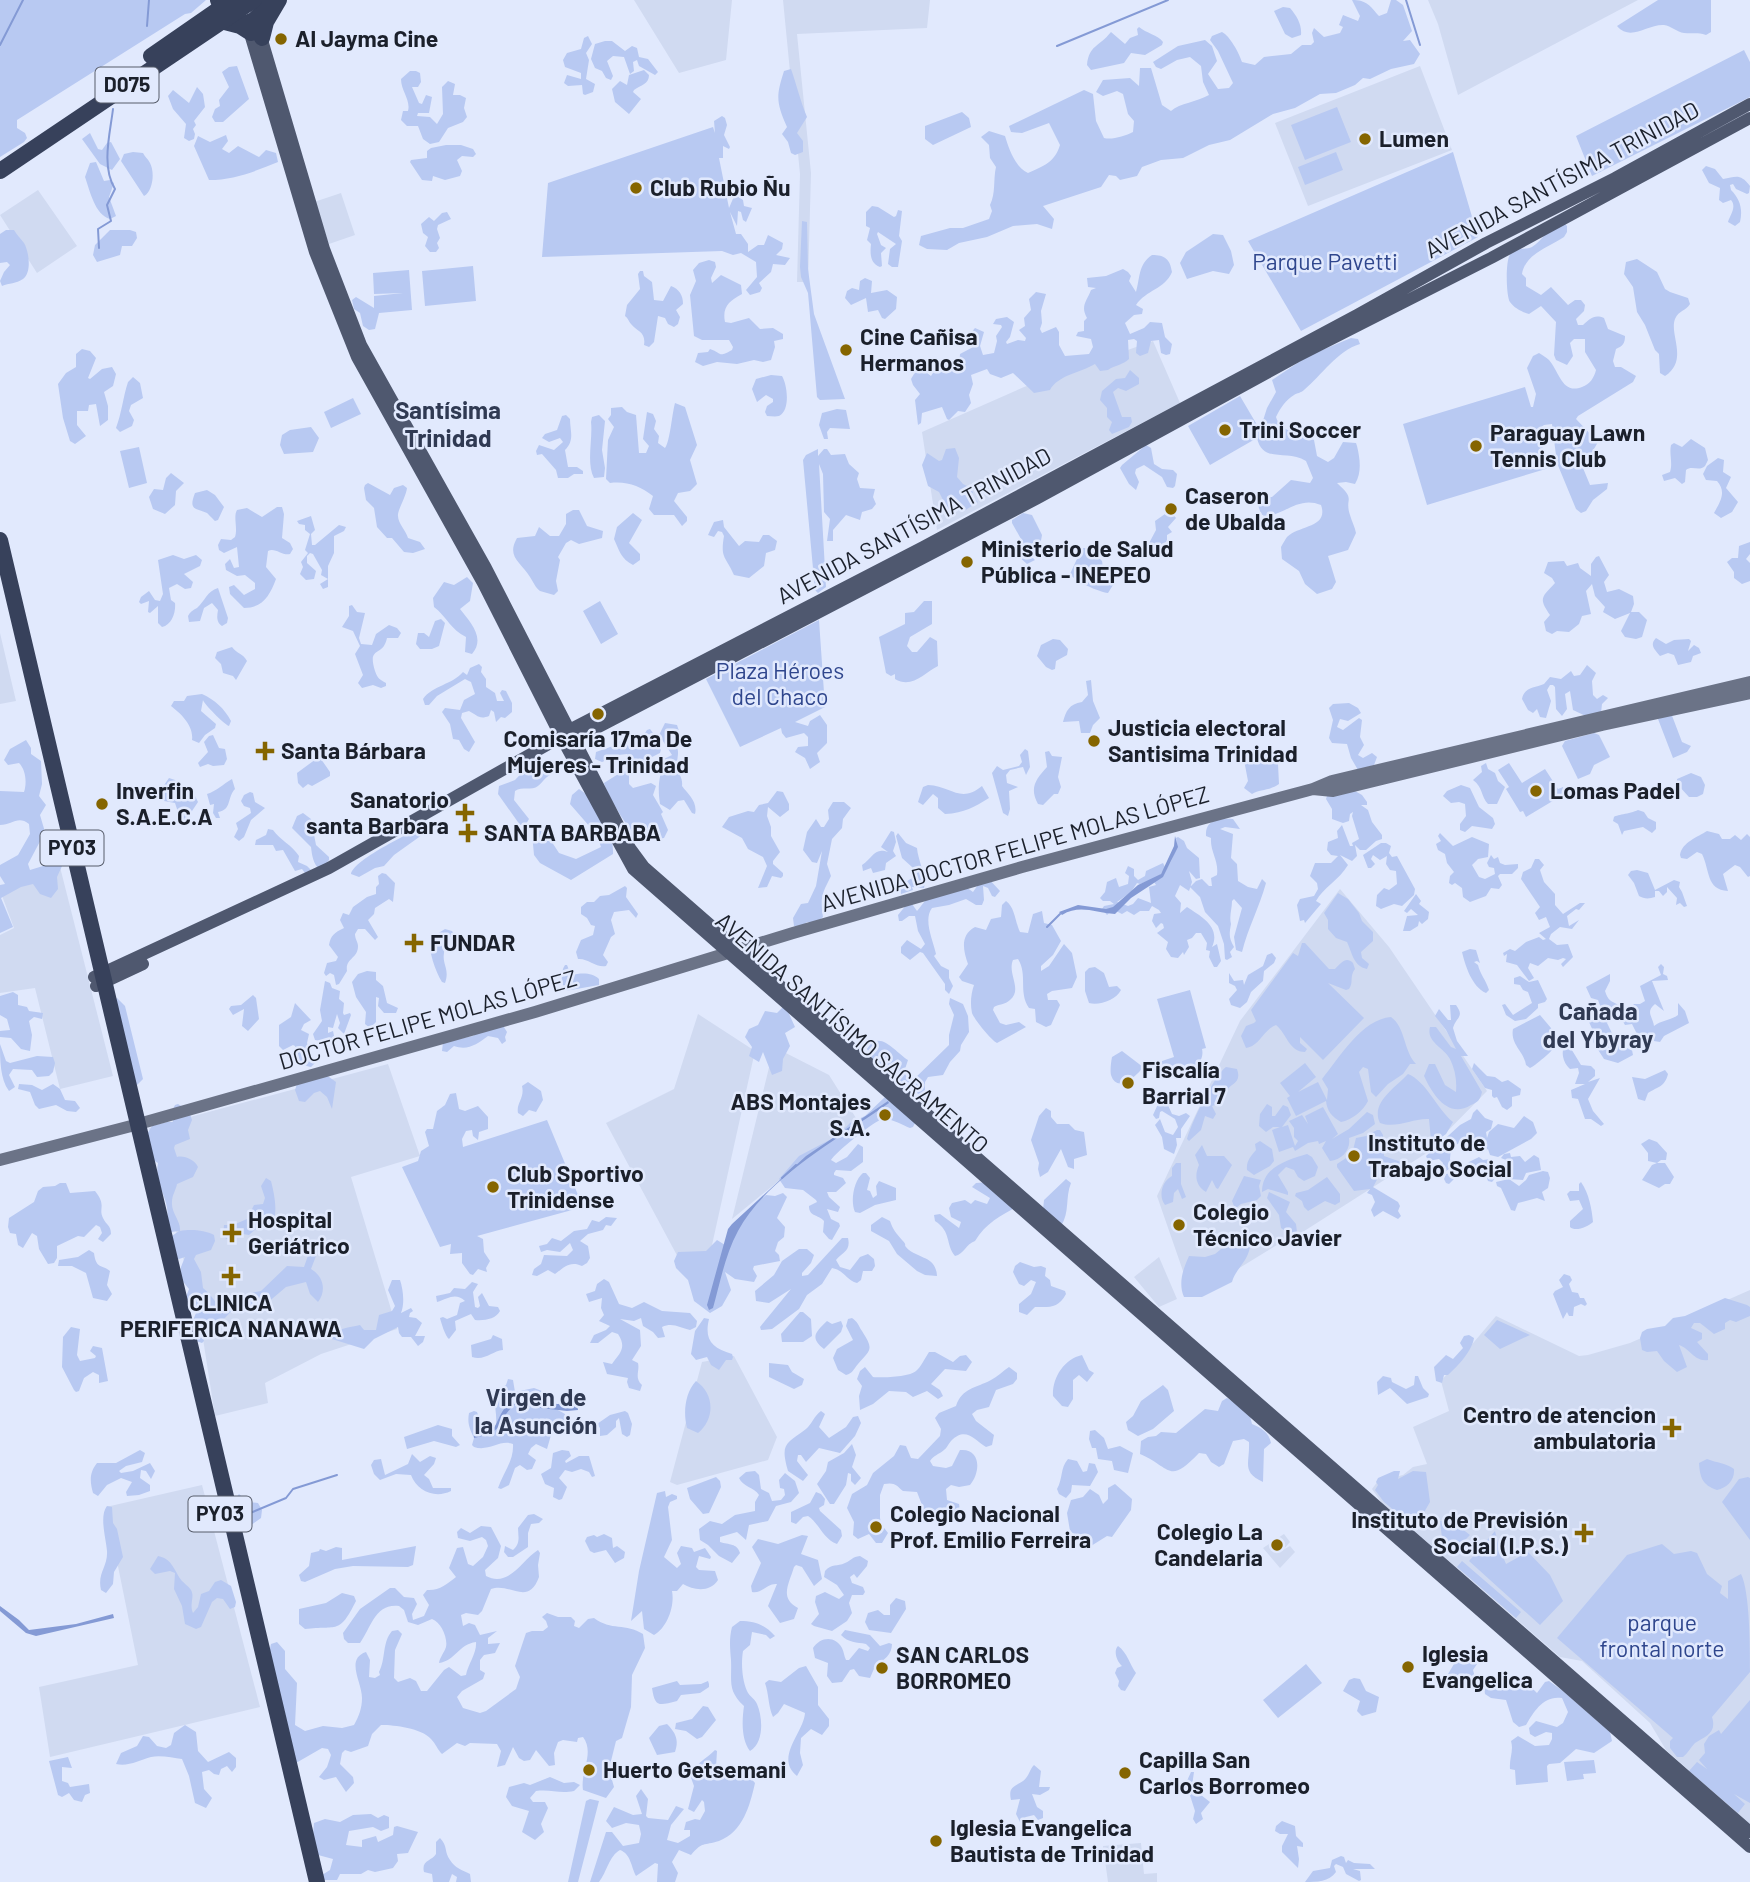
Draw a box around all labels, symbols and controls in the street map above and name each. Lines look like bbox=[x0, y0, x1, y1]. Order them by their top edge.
place label: Al Jayma Cine bbox=[295, 24, 438, 52]
marker: Al Jayma Cine bbox=[273, 31, 289, 47]
road number: D075 bbox=[96, 68, 158, 102]
street label: AVENIDA SANTÍSIMA TRINIDAD bbox=[1420, 95, 1703, 263]
place label: Lumen bbox=[1379, 124, 1449, 152]
marker: Lumen bbox=[1357, 131, 1373, 147]
place label: Club Rubio Ñu bbox=[650, 173, 791, 201]
marker: Club Rubio Ñu bbox=[628, 180, 644, 196]
park label: Parque Pavetti bbox=[1252, 247, 1398, 275]
place label: Cine Cañisa Hermanos bbox=[860, 322, 978, 376]
marker: Cine Cañisa Hermanos bbox=[838, 342, 854, 358]
district label: Santísima Trinidad bbox=[395, 395, 501, 452]
place label: Trini Soccer bbox=[1239, 415, 1361, 443]
place label: Paraguay Lawn Tennis Club bbox=[1490, 418, 1645, 472]
marker: Trini Soccer bbox=[1217, 422, 1233, 438]
marker: Paraguay Lawn Tennis Club bbox=[1468, 438, 1484, 454]
street label: AVENIDA SANTÍSIMA TRINIDAD bbox=[772, 441, 1055, 609]
place label: Caseron de Ubalda bbox=[1185, 481, 1286, 535]
marker: Caseron de Ubalda bbox=[1163, 501, 1179, 517]
place label: Ministerio de Salud Pública - INEPEO bbox=[981, 534, 1174, 588]
marker: Ministerio de Salud Pública - INEPEO bbox=[959, 554, 975, 570]
park label: Plaza Héroes del Chaco bbox=[716, 656, 844, 710]
marker: Comisaría 17ma De Mujeres - Trinidad bbox=[590, 706, 606, 722]
place label: Justicia electoral Santisima Trinidad bbox=[1108, 713, 1298, 767]
place label: Comisaría 17ma De Mujeres - Trinidad bbox=[504, 724, 692, 778]
marker: Justicia electoral Santisima Trinidad bbox=[1086, 733, 1102, 749]
place label: Santa Bárbara bbox=[281, 736, 426, 764]
marker: Santa Bárbara bbox=[255, 741, 275, 761]
place label: Inverfin S.A.E.C.A bbox=[116, 776, 213, 830]
place label: Lomas Padel bbox=[1550, 776, 1680, 804]
street label: AVENIDA DOCTOR FELIPE MOLAS LÓPEZ bbox=[817, 779, 1212, 917]
marker: Lomas Padel bbox=[1528, 783, 1544, 799]
place label: Sanatorio santa Barbara bbox=[306, 785, 449, 839]
marker: Inverfin S.A.E.C.A bbox=[94, 796, 110, 812]
marker: Sanatorio santa Barbara bbox=[455, 803, 475, 823]
place label: SANTA BARBABA bbox=[484, 818, 661, 846]
marker: SANTA BARBABA bbox=[458, 823, 478, 843]
road number: PY03 bbox=[41, 830, 104, 866]
street label: AVENIDA SANTÍSIMO SACRAMENTO bbox=[710, 906, 995, 1158]
place label: FUNDAR bbox=[430, 928, 515, 956]
marker: FUNDAR bbox=[404, 933, 424, 953]
street label: DOCTOR FELIPE MOLAS LÓPEZ bbox=[275, 963, 580, 1075]
district label: Cañada del Ybyray bbox=[1543, 996, 1653, 1053]
place label: Fiscalía Barrial 7 bbox=[1142, 1055, 1226, 1109]
marker: Fiscalía Barrial 7 bbox=[1120, 1075, 1136, 1091]
place label: ABS Montajes S.A. bbox=[731, 1087, 871, 1141]
marker: ABS Montajes S.A. bbox=[877, 1107, 893, 1123]
place label: Instituto de Trabajo Social bbox=[1368, 1128, 1512, 1182]
marker: Instituto de Trabajo Social bbox=[1346, 1148, 1362, 1164]
place label: Club Sportivo Trinidense bbox=[507, 1159, 644, 1213]
marker: Club Sportivo Trinidense bbox=[485, 1179, 501, 1195]
place label: Colegio Técnico Javier bbox=[1193, 1197, 1342, 1251]
place label: Hospital Geriátrico bbox=[248, 1205, 350, 1259]
marker: Colegio Técnico Javier bbox=[1171, 1217, 1187, 1233]
marker: Hospital Geriátrico bbox=[222, 1223, 242, 1243]
marker: CLINICA PERIFERICA NANAWA bbox=[221, 1266, 241, 1286]
place label: CLINICA PERIFERICA NANAWA bbox=[120, 1288, 342, 1342]
district label: Virgen de la Asunción bbox=[475, 1382, 597, 1439]
place label: Centro de atencion ambulatoria bbox=[1463, 1400, 1656, 1454]
marker: Centro de atencion ambulatoria bbox=[1662, 1418, 1682, 1438]
road number: PY03 bbox=[188, 1496, 252, 1532]
place label: Colegio Nacional Prof. Emilio Ferreira bbox=[890, 1499, 1091, 1553]
place label: Instituto de Previsión Social (I.P.S.) bbox=[1351, 1505, 1568, 1559]
place label: Colegio La Candelaria bbox=[1154, 1517, 1263, 1571]
marker: Colegio Nacional Prof. Emilio Ferreira bbox=[868, 1519, 884, 1535]
marker: Instituto de Previsión Social (I.P.S.) bbox=[1574, 1523, 1594, 1543]
marker: Colegio La Candelaria bbox=[1269, 1537, 1285, 1553]
park label: parque frontal norte bbox=[1599, 1608, 1725, 1662]
place label: Iglesia Evangelica bbox=[1422, 1639, 1533, 1693]
place label: SAN CARLOS BORROMEO bbox=[896, 1640, 1029, 1694]
marker: Iglesia Evangelica bbox=[1400, 1659, 1416, 1675]
marker: SAN CARLOS BORROMEO bbox=[874, 1660, 890, 1676]
place label: Capilla San Carlos Borromeo bbox=[1139, 1745, 1310, 1799]
place label: Huerto Getsemani bbox=[603, 1755, 786, 1783]
marker: Huerto Getsemani bbox=[581, 1762, 597, 1778]
marker: Capilla San Carlos Borromeo bbox=[1117, 1765, 1133, 1781]
place label: Iglesia Evangelica Bautista de Trinidad bbox=[950, 1813, 1154, 1867]
marker: Iglesia Evangelica Bautista de Trinidad bbox=[928, 1833, 944, 1849]

